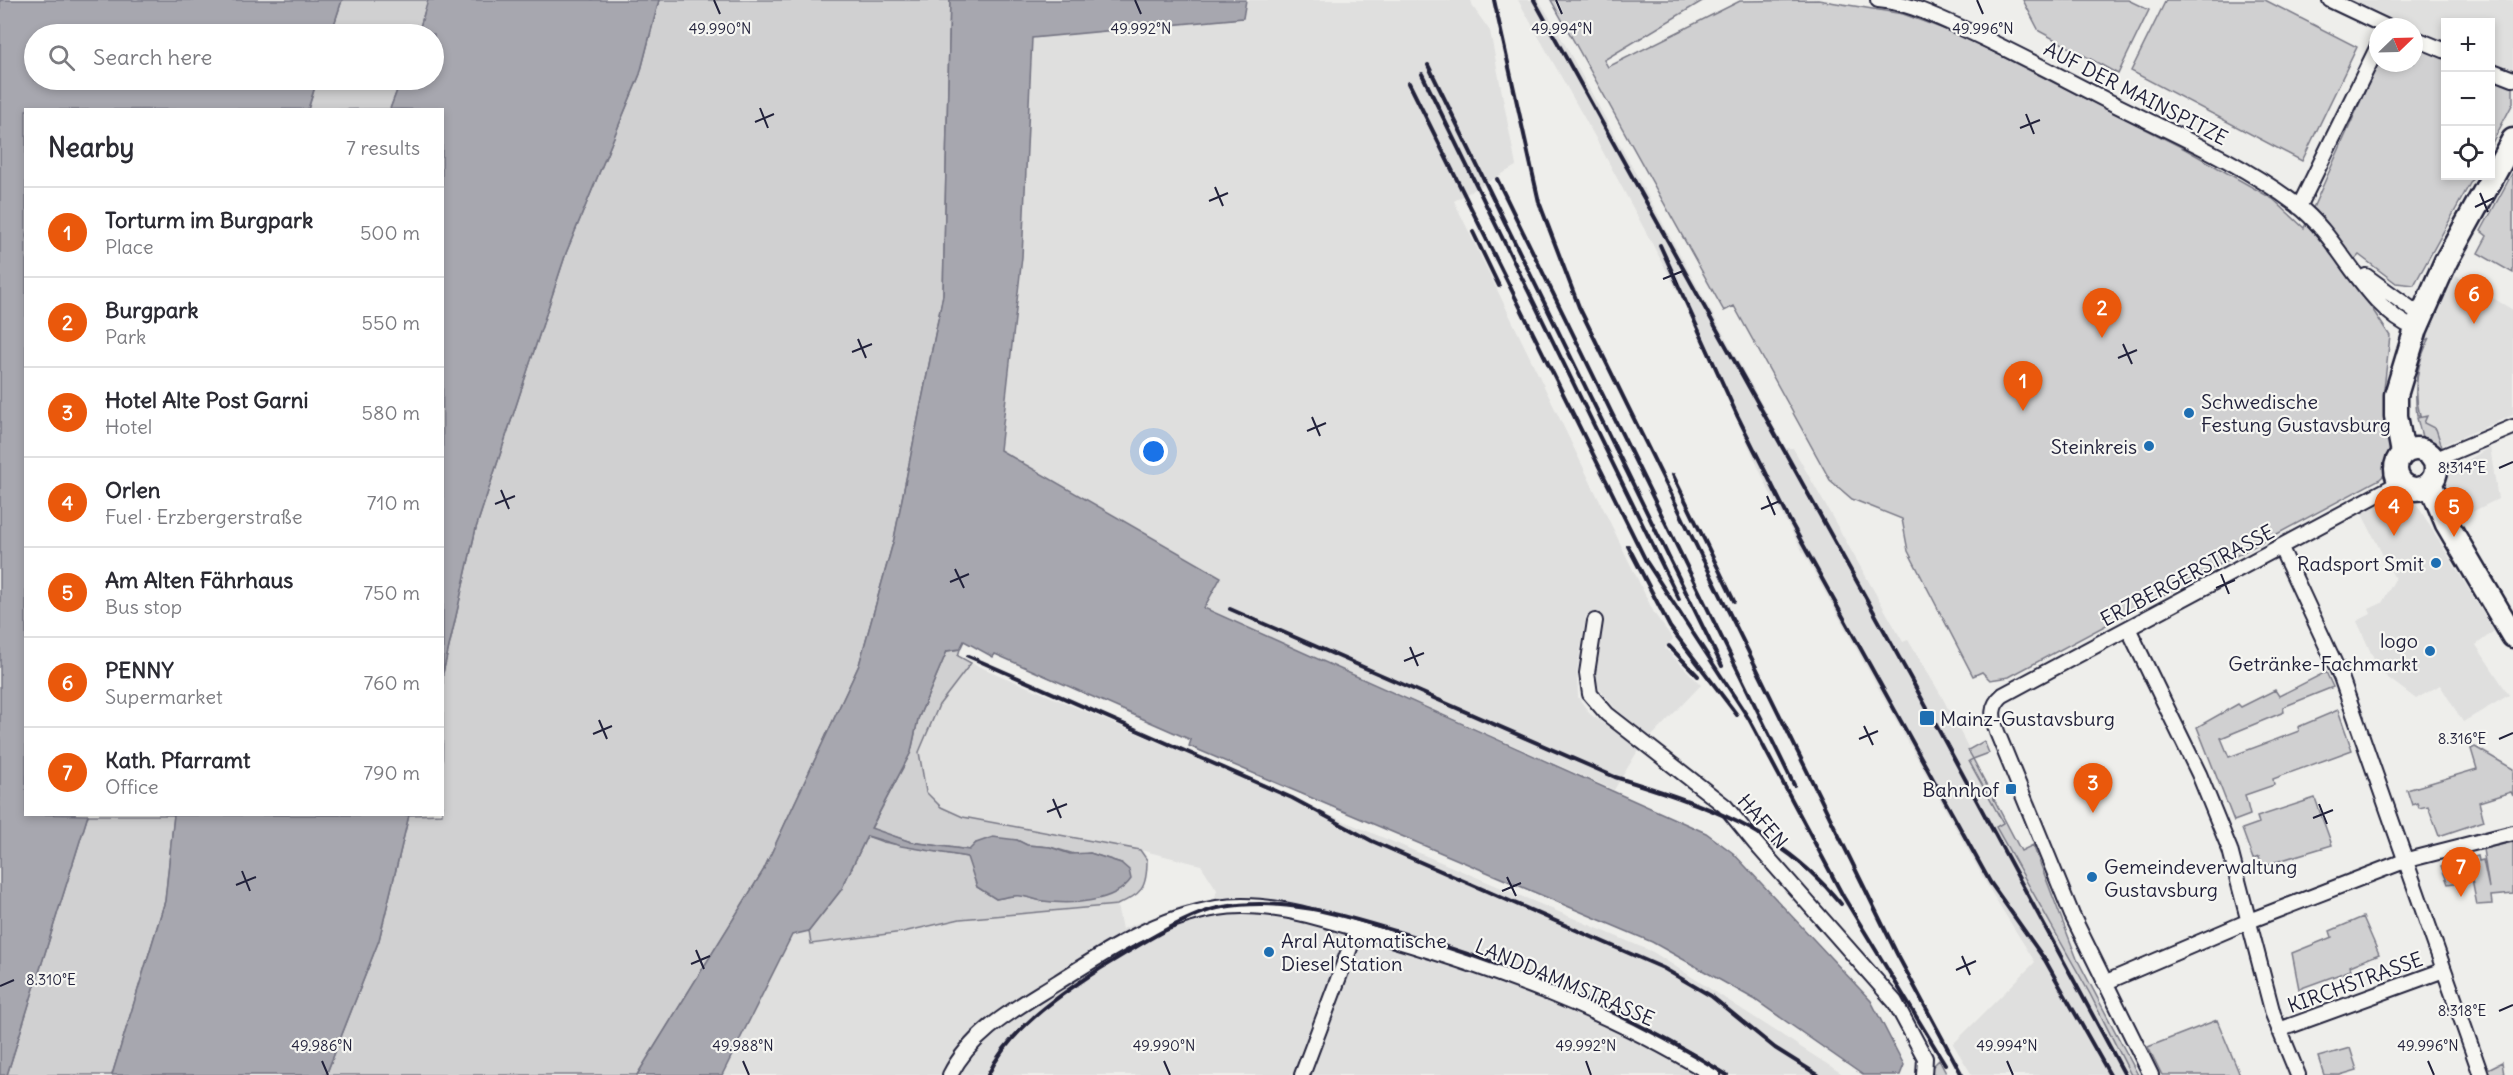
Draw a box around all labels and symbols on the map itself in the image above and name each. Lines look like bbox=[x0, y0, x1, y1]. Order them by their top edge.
north arrow bbox=[2369, 18, 2423, 72]
text: 49.990°N bbox=[689, 19, 751, 38]
text: 49.992°N bbox=[1111, 19, 1171, 38]
text: 49.994°N bbox=[1531, 19, 1593, 38]
text: 49.996°N bbox=[1952, 19, 2014, 38]
street label: AUF DER MAINSPITZE bbox=[2040, 36, 2232, 150]
pin: 6 bbox=[2454, 274, 2494, 324]
pin: 2 bbox=[2082, 288, 2122, 338]
pin: 1 bbox=[2004, 362, 2042, 411]
place label: Schwedische Festung Gustavsburg bbox=[2201, 389, 2391, 437]
marker: Schwedische Festung Gustavsburg bbox=[2182, 406, 2196, 420]
place label: Steinkreis bbox=[2051, 434, 2137, 459]
your location bbox=[1139, 437, 1168, 466]
marker: Steinkreis bbox=[2142, 439, 2156, 453]
text: 8.314°E bbox=[2438, 458, 2486, 477]
pin: 4 bbox=[2374, 486, 2414, 536]
pin: 5 bbox=[2434, 488, 2474, 537]
street label: ERZBERGERSTRASSE bbox=[2096, 519, 2278, 631]
place label: Radsport Smit bbox=[2297, 551, 2424, 576]
marker: Radsport Smit bbox=[2429, 556, 2443, 570]
place label: logo Getränke-Fachmarkt bbox=[2228, 628, 2418, 676]
marker: logo Getränke-Fachmarkt bbox=[2423, 644, 2437, 658]
place label: Mainz-Gustavsburg bbox=[1940, 706, 2115, 731]
marker: Mainz-Gustavsburg bbox=[1918, 709, 1936, 727]
text: 8.316°E bbox=[2438, 729, 2486, 748]
pin: 3 bbox=[2074, 764, 2112, 813]
place label: Bahnhof bbox=[1922, 777, 1999, 802]
marker: Bahnhof bbox=[2004, 782, 2018, 796]
street label: HAFEN bbox=[1733, 789, 1793, 853]
pin: 7 bbox=[2442, 848, 2480, 897]
place label: Gemeindeverwaltung Gustavsburg bbox=[2104, 854, 2297, 902]
marker: Gemeindeverwaltung Gustavsburg bbox=[2085, 870, 2099, 884]
place label: Aral Automatische Diesel Station bbox=[1281, 928, 1447, 976]
street label: LANDDAMMSTRASSE bbox=[1472, 933, 1658, 1031]
marker: Aral Automatische Diesel Station bbox=[1262, 945, 1276, 959]
street label: KIRCHSTRASSE bbox=[2284, 946, 2426, 1018]
text: 8.310°E bbox=[26, 970, 76, 989]
text: 8.318°E bbox=[2438, 1001, 2486, 1020]
text: 49.986°N bbox=[291, 1036, 353, 1055]
text: 49.988°N bbox=[712, 1036, 774, 1055]
text: 49.990°N bbox=[1133, 1036, 1195, 1055]
text: 49.992°N bbox=[1556, 1036, 1616, 1055]
text: 49.994°N bbox=[1976, 1036, 2038, 1055]
text: 49.996°N bbox=[2397, 1036, 2459, 1055]

